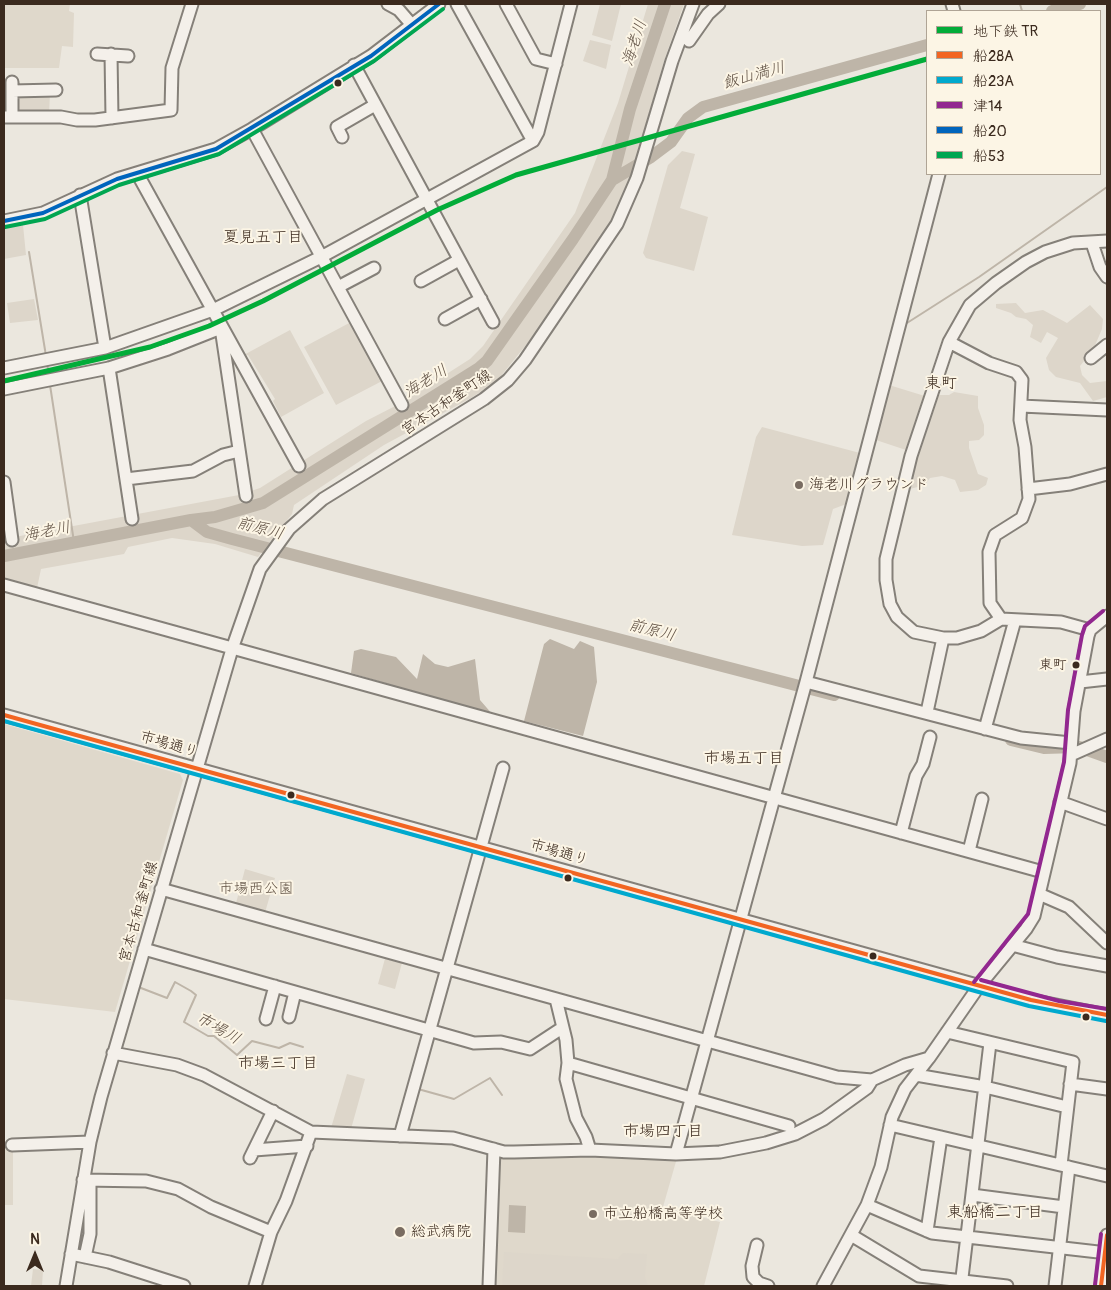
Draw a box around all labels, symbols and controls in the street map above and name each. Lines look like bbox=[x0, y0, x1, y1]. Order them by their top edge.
legend bbox=[926, 10, 1101, 175]
water label: 海老川 bbox=[618, 17, 652, 69]
text: 地下鉄 TR bbox=[973, 22, 1038, 41]
text: 船28A bbox=[973, 47, 1014, 66]
water label: 飯山満川 bbox=[721, 58, 787, 94]
text: 船23A bbox=[973, 72, 1014, 91]
unlabelled marker bbox=[333, 78, 343, 88]
text: 津14 bbox=[973, 97, 1003, 116]
text: 船20 bbox=[973, 122, 1007, 141]
text: 船53 bbox=[973, 147, 1005, 166]
district label: 夏見五丁目 bbox=[223, 228, 303, 248]
water label: 海老川 bbox=[401, 361, 451, 403]
street label: 宮本古和釜町線 bbox=[398, 366, 496, 440]
district label: 東町 bbox=[925, 374, 957, 394]
place label: 海老川グラウンド bbox=[809, 476, 929, 494]
marker: 海老川グラウンド bbox=[793, 479, 805, 491]
water label: 前原川 bbox=[234, 514, 286, 544]
water label: 海老川 bbox=[22, 518, 72, 546]
water label: 前原川 bbox=[626, 616, 678, 646]
place label: 東町 bbox=[1039, 657, 1067, 673]
marker: 東町 bbox=[1071, 660, 1081, 670]
street label: 市場通り bbox=[138, 728, 200, 762]
district label: 市場五丁目 bbox=[704, 749, 784, 769]
unlabelled marker bbox=[286, 790, 296, 800]
street label: 市場通り bbox=[528, 836, 590, 870]
street label: 宮本古和釜町線 bbox=[116, 859, 162, 965]
unlabelled marker bbox=[563, 873, 573, 883]
park label: 市場西公園 bbox=[219, 880, 293, 898]
unlabelled marker bbox=[868, 951, 878, 961]
water label: 市場川 bbox=[192, 1009, 244, 1049]
unlabelled marker bbox=[1081, 1012, 1091, 1022]
district label: 市場三丁目 bbox=[238, 1054, 318, 1074]
district label: 市場四丁目 bbox=[623, 1122, 703, 1142]
district label: 東船橋二丁目 bbox=[947, 1203, 1043, 1223]
place label: 市立船橋高等学校 bbox=[603, 1205, 723, 1223]
marker: 市立船橋高等学校 bbox=[587, 1208, 599, 1220]
place label: 総武病院 bbox=[411, 1223, 471, 1241]
marker: 総武病院 bbox=[393, 1225, 407, 1239]
north arrow bbox=[10, 1230, 60, 1280]
text: N bbox=[30, 1231, 40, 1248]

